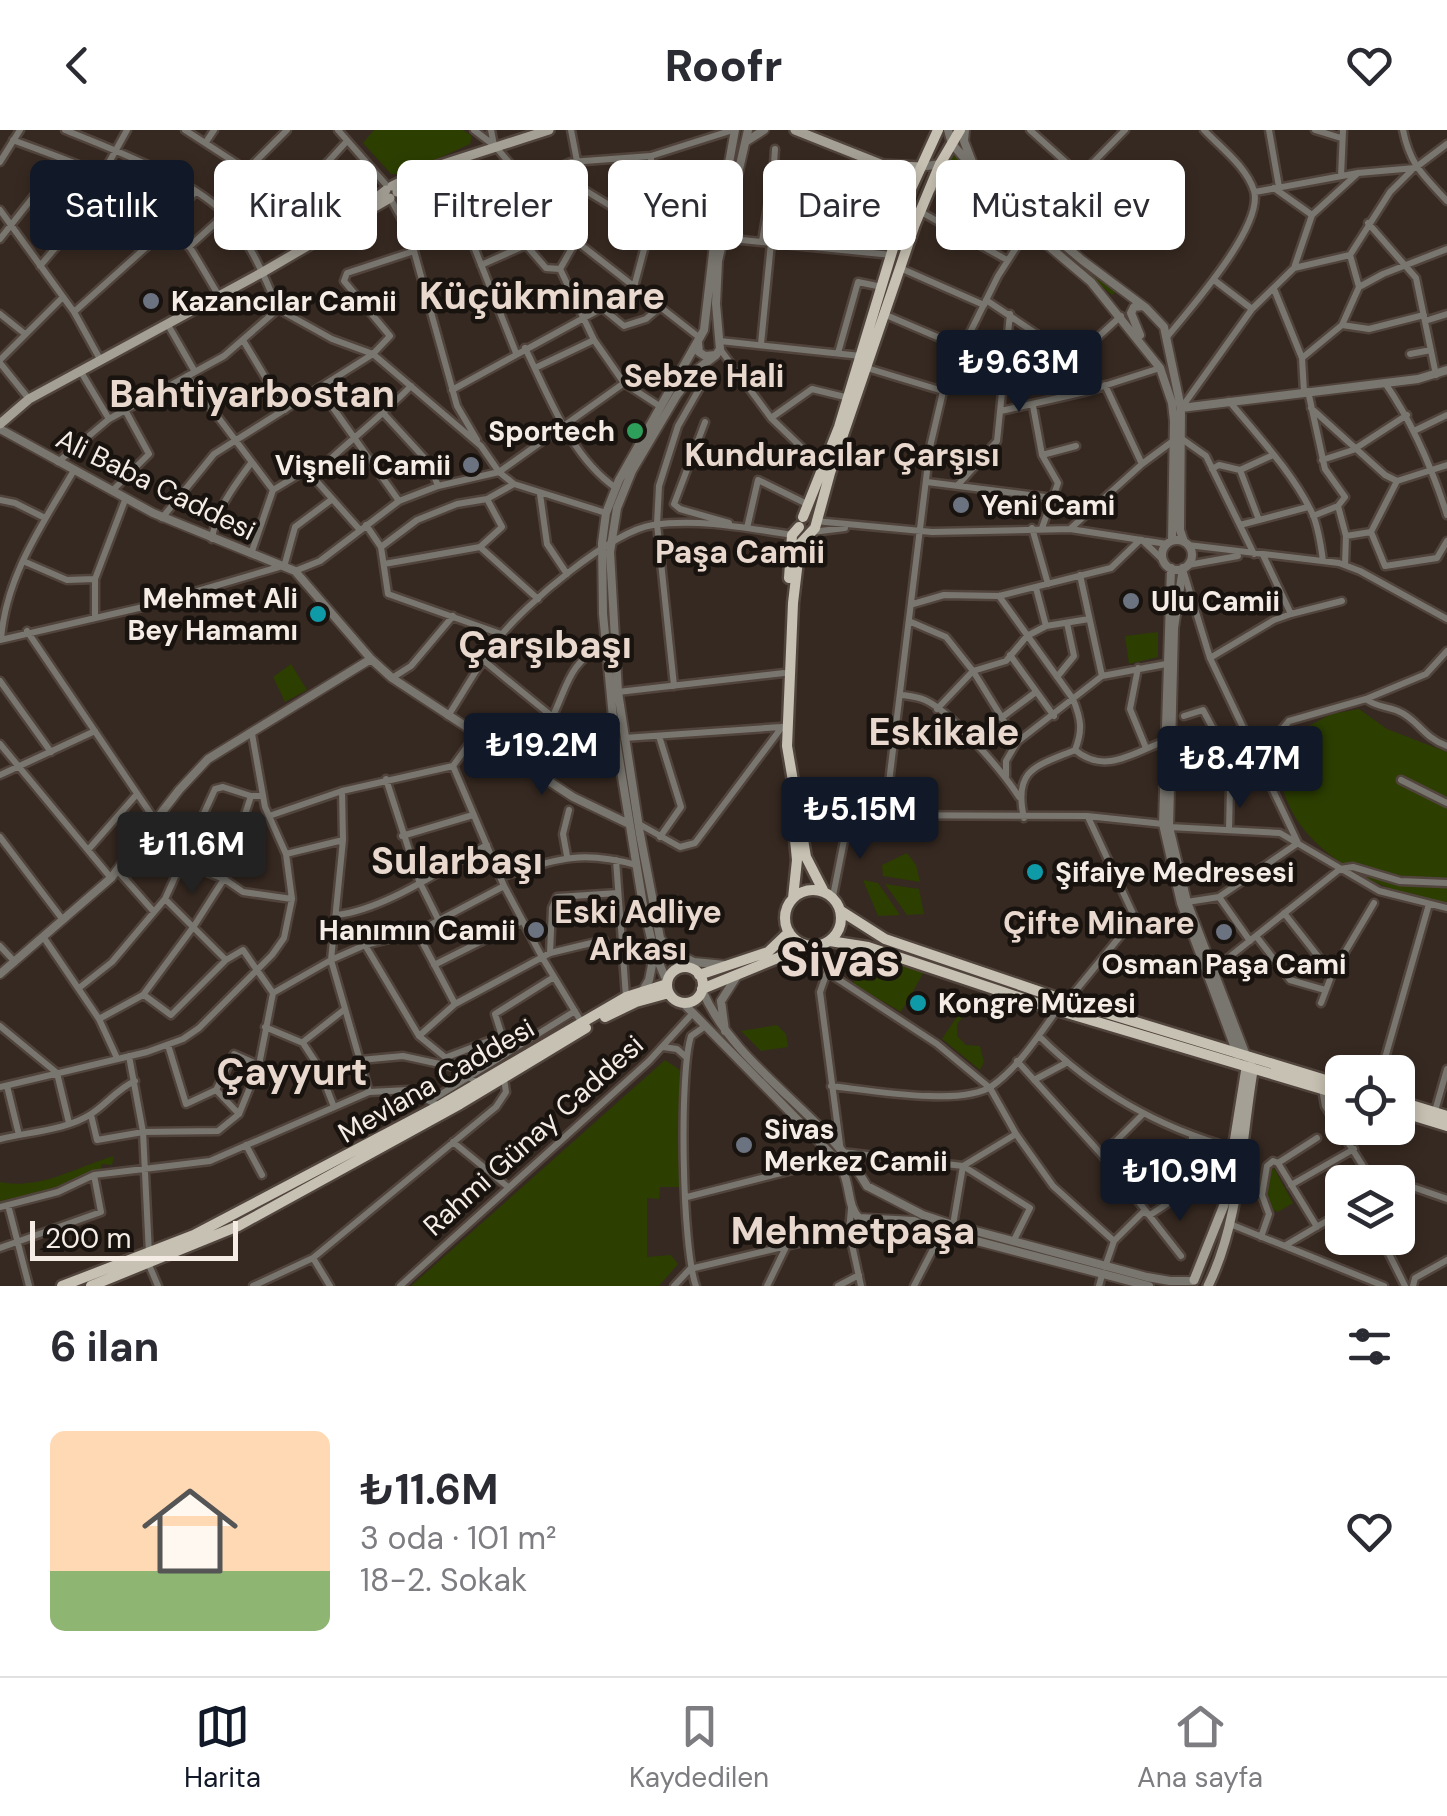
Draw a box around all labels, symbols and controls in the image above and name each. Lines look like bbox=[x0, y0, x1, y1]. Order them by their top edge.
text: Roofr bbox=[665, 36, 782, 95]
icon: back bbox=[50, 38, 105, 93]
icon: heart bbox=[1342, 38, 1397, 93]
chip: Satılık bbox=[30, 160, 194, 250]
chip: Kiralık bbox=[214, 160, 377, 250]
chip: Filtreler bbox=[397, 160, 588, 250]
chip: Yeni bbox=[608, 160, 743, 250]
chip: Daire bbox=[763, 160, 916, 250]
chip: Müstakil ev bbox=[936, 160, 1185, 250]
district label: Küçükminare bbox=[419, 271, 665, 321]
place label: Kazancılar Camii bbox=[171, 283, 397, 320]
marker: Kazancılar Camii bbox=[140, 290, 162, 312]
pin: ₺9.63M bbox=[938, 330, 1100, 415]
text: ₺9.63M bbox=[959, 341, 1079, 383]
district label: Sebze Hali bbox=[624, 355, 784, 397]
district label: Bahtiyarbostan bbox=[109, 369, 395, 419]
place label: Sportech bbox=[488, 413, 615, 450]
street label: Ali Baba Caddesi bbox=[50, 420, 262, 549]
marker: Sportech bbox=[624, 420, 646, 442]
district label: Kunduracılar Çarşısı bbox=[684, 434, 1000, 476]
place label: Vişneli Camii bbox=[275, 447, 451, 484]
marker: Vişneli Camii bbox=[460, 454, 482, 476]
place label: Yeni Cami bbox=[981, 487, 1115, 524]
marker: Yeni Cami bbox=[950, 494, 972, 516]
district label: Paşa Camii bbox=[655, 531, 825, 573]
place label: Mehmet Ali Bey Hamamı bbox=[127, 580, 298, 649]
place label: Ulu Camii bbox=[1151, 583, 1280, 620]
marker: Ulu Camii bbox=[1120, 590, 1142, 612]
marker: Mehmet Ali Bey Hamamı bbox=[307, 603, 329, 625]
district label: Çarşıbaşı bbox=[458, 620, 632, 670]
district label: Eskikale bbox=[868, 707, 1020, 757]
pin: ₺19.2M bbox=[461, 713, 623, 798]
text: ₺19.2M bbox=[486, 724, 598, 766]
pin: ₺8.47M bbox=[1159, 726, 1321, 811]
text: ₺8.47M bbox=[1179, 737, 1301, 779]
pin: ₺5.15M bbox=[779, 777, 941, 862]
text: ₺5.15M bbox=[803, 788, 917, 830]
pin: ₺11.6M bbox=[111, 812, 273, 897]
text: ₺11.6M bbox=[139, 823, 245, 865]
district label: Sularbaşı bbox=[371, 836, 543, 886]
place label: Şifaiye Medresesi bbox=[1055, 854, 1294, 891]
marker: Şifaiye Medresesi bbox=[1024, 861, 1046, 883]
district label: Eski Adliye Arkası bbox=[554, 891, 722, 970]
district label: Çifte Minare bbox=[1003, 902, 1195, 944]
place label: Hanımın Camii bbox=[319, 912, 516, 949]
marker: Hanımın Camii bbox=[525, 919, 547, 941]
marker: Osman Paşa Cami bbox=[1213, 921, 1235, 943]
district label: Sivas bbox=[779, 928, 901, 991]
place label: Osman Paşa Cami bbox=[1102, 946, 1346, 983]
place label: Kongre Müzesi bbox=[938, 985, 1136, 1022]
marker: Kongre Müzesi bbox=[907, 992, 929, 1014]
street label: Mevlana Caddesi bbox=[332, 1009, 541, 1152]
street label: Rahmi Günay Caddesi bbox=[415, 1027, 651, 1244]
district label: Çayyurt bbox=[217, 1047, 367, 1097]
map controls bbox=[1325, 1055, 1415, 1255]
button: locate bbox=[1325, 1055, 1415, 1145]
place label: Sivas Merkez Camii bbox=[764, 1111, 948, 1180]
marker: Sivas Merkez Camii bbox=[733, 1134, 755, 1156]
pin: ₺10.9M bbox=[1099, 1139, 1261, 1224]
text: ₺10.9M bbox=[1122, 1150, 1238, 1192]
button: layers bbox=[1325, 1165, 1415, 1255]
district label: Mehmetpaşa bbox=[731, 1206, 975, 1256]
scale bar bbox=[30, 1216, 238, 1260]
text: 200 m bbox=[45, 1220, 132, 1257]
text: 6 ilan bbox=[50, 1319, 159, 1374]
icon: filters bbox=[1342, 1319, 1397, 1374]
text: ₺11.6M bbox=[360, 1462, 498, 1517]
icon: home bbox=[130, 1471, 250, 1591]
icon: heart bbox=[1342, 1504, 1397, 1559]
text: 3 oda · 101 m² bbox=[360, 1517, 557, 1559]
text: 18-2. Sokak bbox=[360, 1559, 527, 1601]
tab: Harita bbox=[184, 1699, 261, 1796]
tab: Kaydedilen bbox=[629, 1699, 769, 1796]
tab: Ana sayfa bbox=[1137, 1699, 1263, 1796]

